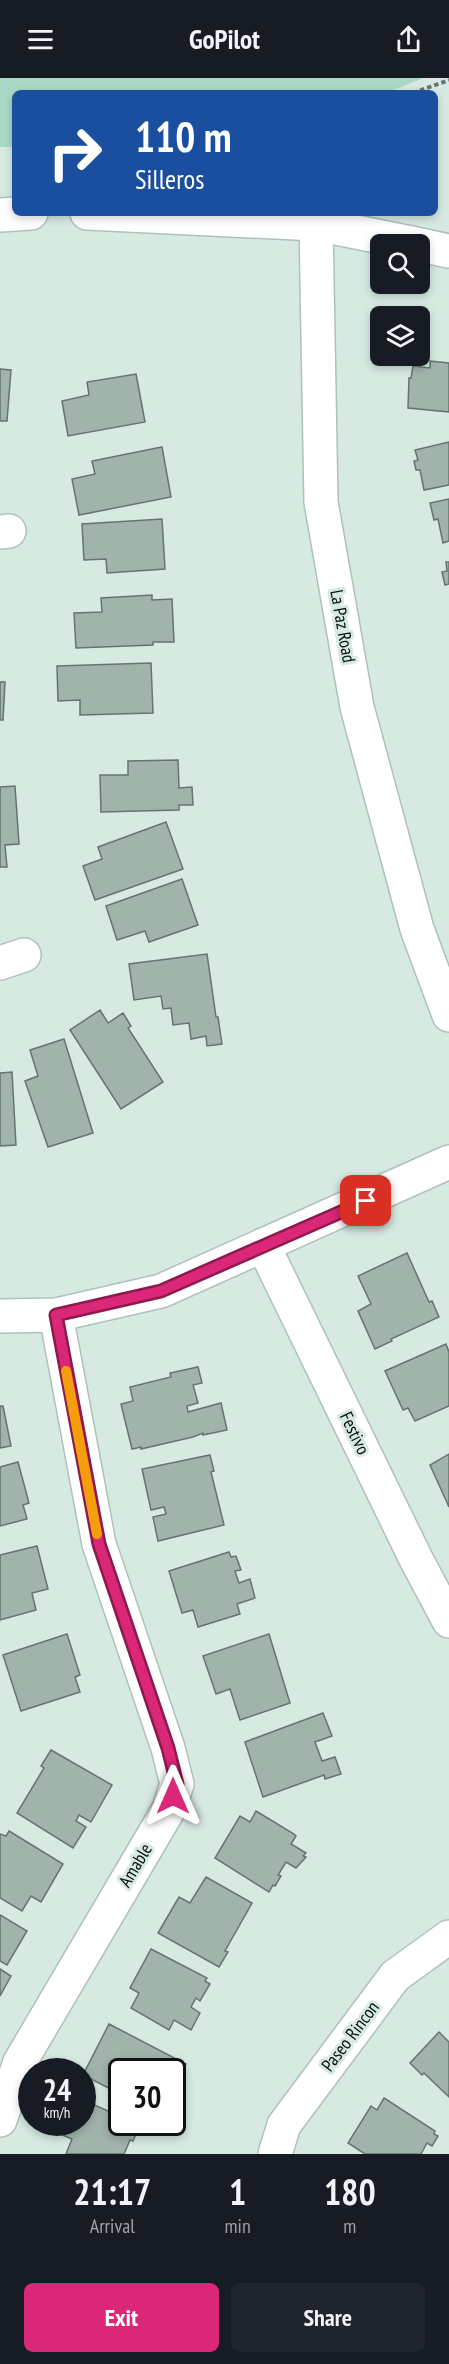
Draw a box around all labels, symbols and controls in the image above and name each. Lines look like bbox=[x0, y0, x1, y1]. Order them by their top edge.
text: GoPilot bbox=[189, 22, 260, 56]
icon: menu bbox=[24, 23, 57, 56]
icon: share bbox=[392, 23, 425, 56]
text: 110 m bbox=[135, 109, 232, 164]
icon: right bbox=[36, 114, 114, 192]
text: Silleros bbox=[135, 162, 204, 196]
map controls bbox=[370, 234, 430, 366]
button: search bbox=[370, 234, 430, 294]
button: layers bbox=[370, 306, 430, 366]
street label: La Paz Road bbox=[325, 588, 361, 664]
pin bbox=[340, 1175, 391, 1226]
icon: arrive bbox=[349, 1184, 382, 1217]
street label: Festivo bbox=[335, 1408, 375, 1458]
position arrow bbox=[141, 1764, 205, 1828]
street label: Amable bbox=[113, 1839, 157, 1891]
street label: Paseo Rincon bbox=[316, 1996, 384, 2076]
speed limit sign: 30 bbox=[108, 2058, 186, 2136]
text: 24 bbox=[43, 2070, 71, 2109]
text: km/h bbox=[44, 2103, 70, 2122]
text: 21:17 bbox=[73, 2168, 151, 2215]
text: 1 bbox=[229, 2168, 246, 2215]
text: 180 bbox=[324, 2168, 376, 2215]
text: Arrival bbox=[90, 2213, 135, 2239]
text: min bbox=[225, 2213, 251, 2239]
text: m bbox=[343, 2213, 356, 2239]
button: Exit bbox=[24, 2283, 219, 2352]
button: Share bbox=[231, 2283, 425, 2352]

